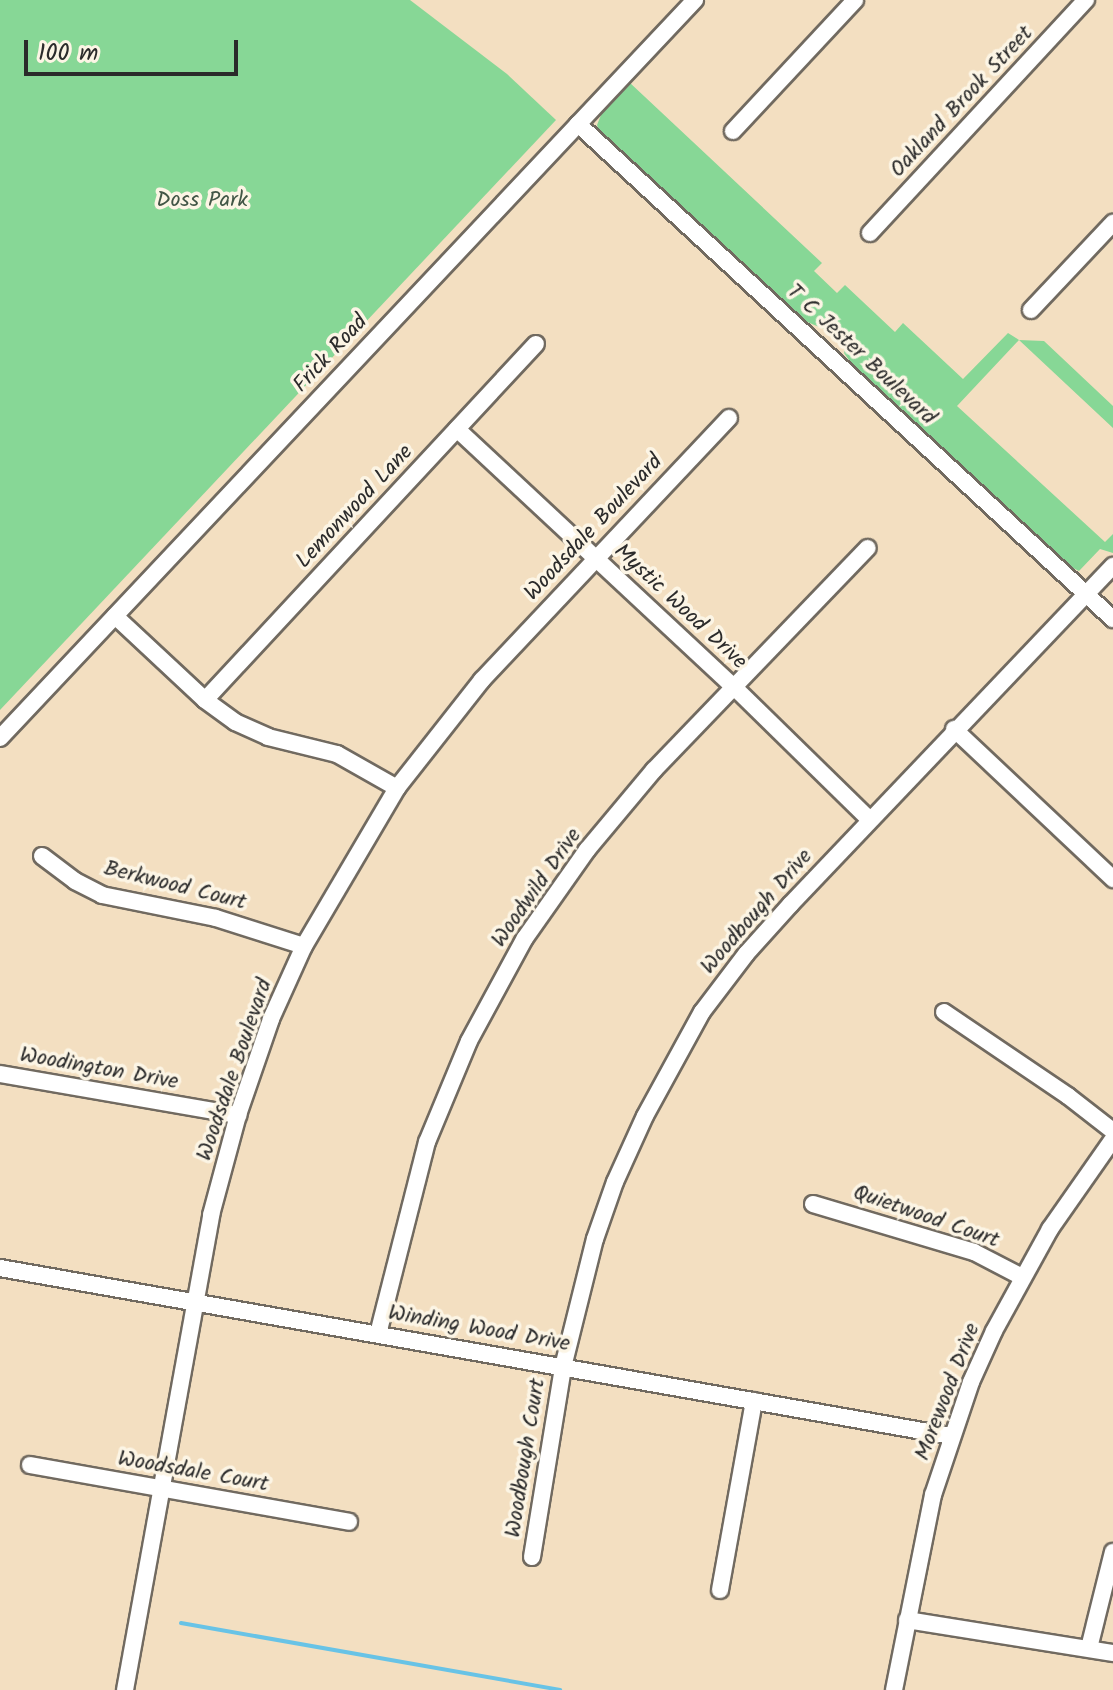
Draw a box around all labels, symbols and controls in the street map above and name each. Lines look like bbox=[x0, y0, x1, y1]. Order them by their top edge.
street label: Oakland Brook Street bbox=[885, 21, 1039, 183]
scale bar bbox=[28, 24, 242, 74]
text: 100 m bbox=[38, 34, 98, 73]
park label: Doss Park bbox=[156, 188, 248, 214]
street label: T C Jester Boulevard bbox=[781, 279, 941, 431]
street label: Frick Road bbox=[288, 310, 374, 398]
street label: Lemonwood Lane bbox=[291, 440, 419, 574]
street label: Woodsdale Boulevard bbox=[519, 449, 669, 607]
street label: Mystic Wood Drive bbox=[608, 539, 752, 675]
street label: Woodwild Drive bbox=[486, 823, 588, 953]
street label: Woodbough Drive bbox=[695, 844, 819, 980]
street label: Berkwood Court bbox=[101, 856, 249, 916]
street label: Woodsdale Boulevard bbox=[191, 976, 279, 1164]
street label: Woodington Drive bbox=[18, 1042, 180, 1096]
street label: Quietwood Court bbox=[850, 1180, 1002, 1254]
street label: Winding Wood Drive bbox=[386, 1300, 572, 1358]
street label: Morewood Drive bbox=[910, 1320, 986, 1464]
street label: Woodbough Court bbox=[500, 1377, 552, 1539]
street label: Woodsdale Court bbox=[116, 1446, 270, 1498]

